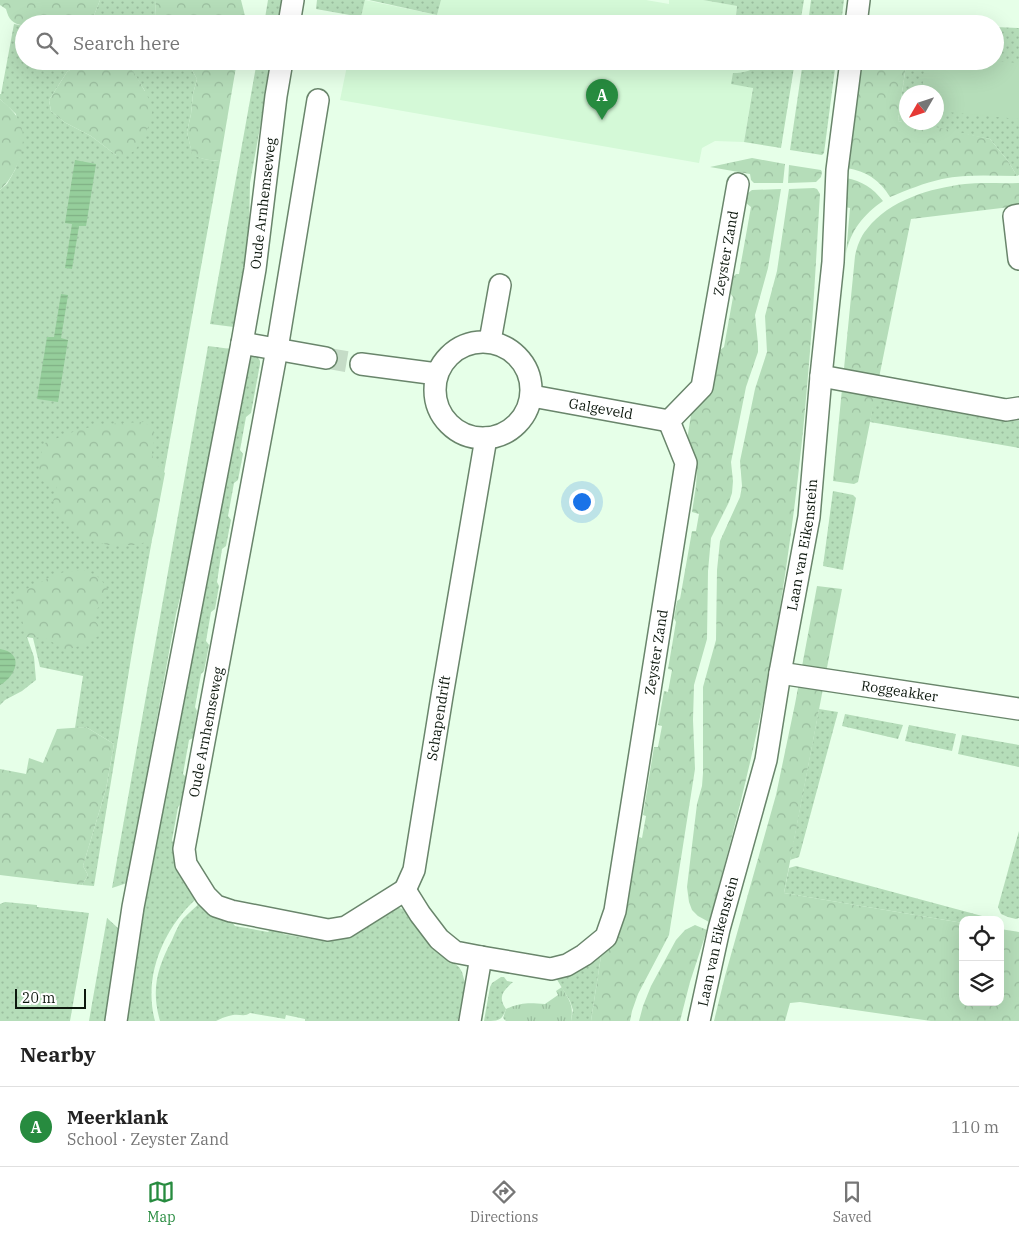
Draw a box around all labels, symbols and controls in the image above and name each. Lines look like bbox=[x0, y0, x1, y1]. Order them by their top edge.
search box bbox=[15, 15, 1004, 70]
icon: search bbox=[33, 29, 61, 57]
text: Search here bbox=[73, 31, 180, 55]
pin: A bbox=[586, 79, 618, 120]
north arrow bbox=[899, 85, 944, 130]
street label: Oude Arnhemseweg bbox=[246, 136, 280, 270]
street label: Zeyster Zand bbox=[709, 209, 742, 297]
street label: Galgeveld bbox=[567, 394, 635, 423]
street label: Laan van Eikenstein bbox=[783, 478, 821, 612]
your location bbox=[569, 489, 595, 515]
street label: Zeyster Zand bbox=[640, 608, 672, 696]
street label: Oude Arnhemseweg bbox=[185, 665, 228, 799]
street label: Schapendrift bbox=[423, 674, 454, 762]
street label: Roggeakker bbox=[860, 676, 940, 706]
street label: Laan van Eikenstein bbox=[693, 874, 742, 1008]
map controls bbox=[959, 916, 1004, 1006]
button: locate bbox=[959, 916, 1004, 961]
button: layers bbox=[959, 961, 1004, 1006]
scale bar bbox=[15, 986, 86, 1009]
text: 20 m bbox=[22, 989, 55, 1007]
text: Nearby bbox=[20, 1040, 96, 1068]
text: Meerklank bbox=[67, 1105, 168, 1129]
text: A bbox=[30, 1117, 42, 1137]
text: 110 m bbox=[951, 1117, 999, 1137]
text: School · Zeyster Zand bbox=[67, 1129, 229, 1149]
tab: Map bbox=[147, 1178, 176, 1226]
tab: Directions bbox=[470, 1178, 538, 1226]
tab: Saved bbox=[833, 1178, 872, 1226]

